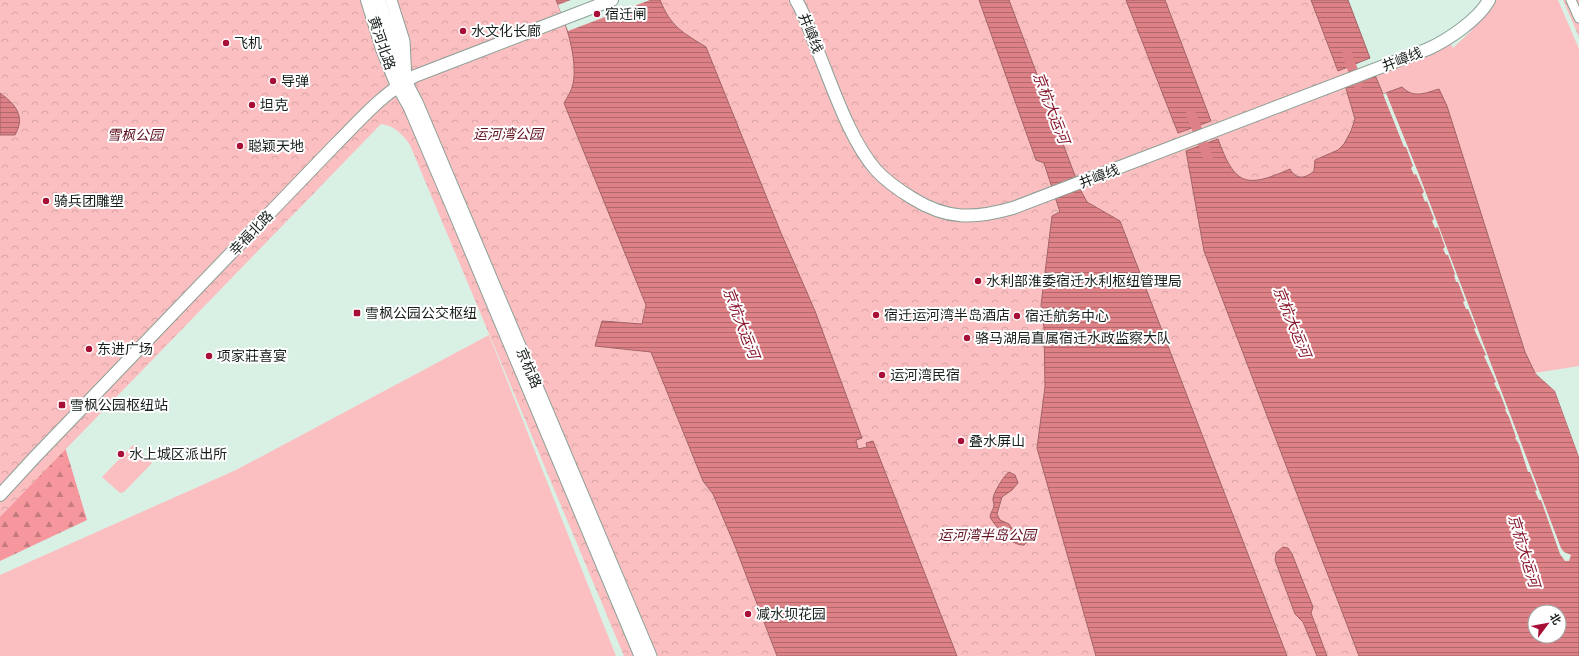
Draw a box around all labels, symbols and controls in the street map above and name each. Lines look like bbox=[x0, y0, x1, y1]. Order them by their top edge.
place label: 宿迁闸 bbox=[605, 5, 647, 23]
marker: 宿迁闸 bbox=[592, 9, 602, 19]
street label: 井嶂线 bbox=[795, 10, 827, 56]
street label: 黄河北路 bbox=[364, 14, 400, 72]
place label: 水文化长廊 bbox=[471, 22, 541, 40]
marker: 水文化长廊 bbox=[458, 26, 468, 36]
place label: 飞机 bbox=[234, 34, 262, 52]
marker: 飞机 bbox=[221, 38, 231, 48]
street label: 井嶂线 bbox=[1379, 43, 1425, 75]
water label: 京杭大运河 bbox=[1029, 69, 1075, 149]
place label: 导弹 bbox=[281, 72, 309, 90]
marker: 导弹 bbox=[268, 76, 278, 86]
place label: 坦克 bbox=[260, 96, 288, 114]
marker: 坦克 bbox=[247, 100, 257, 110]
park label: 运河湾公园 bbox=[473, 125, 545, 143]
park label: 雪枫公园 bbox=[107, 126, 165, 144]
place label: 聪颖天地 bbox=[248, 137, 304, 155]
marker: 聪颖天地 bbox=[235, 141, 245, 151]
street label: 井嶂线 bbox=[1076, 160, 1122, 192]
place label: 骑兵团雕塑 bbox=[54, 192, 124, 210]
marker: 骑兵团雕塑 bbox=[41, 196, 51, 206]
street label: 幸福北路 bbox=[225, 207, 277, 259]
place label: 水利部淮委宿迁水利枢纽管理局 bbox=[986, 272, 1182, 290]
marker: 水利部淮委宿迁水利枢纽管理局 bbox=[973, 276, 983, 286]
water label: 京杭大运河 bbox=[1270, 283, 1316, 363]
water label: 京杭大运河 bbox=[719, 284, 765, 364]
place label: 雪枫公园公交枢纽 bbox=[365, 304, 477, 322]
place label: 宿迁运河湾半岛酒店 bbox=[884, 306, 1010, 324]
place label: 宿迁航务中心 bbox=[1025, 307, 1109, 325]
marker: 雪枫公园公交枢纽 bbox=[352, 308, 362, 318]
marker: 宿迁运河湾半岛酒店 bbox=[871, 310, 881, 320]
marker: 宿迁航务中心 bbox=[1012, 311, 1022, 321]
place label: 骆马湖局直属宿迁水政监察大队 bbox=[975, 329, 1171, 347]
marker: 骆马湖局直属宿迁水政监察大队 bbox=[962, 333, 972, 343]
place label: 东进广场 bbox=[97, 340, 153, 358]
marker: 东进广场 bbox=[84, 344, 94, 354]
street label: 京杭路 bbox=[513, 345, 545, 391]
place label: 项家莊喜宴 bbox=[217, 347, 287, 365]
marker: 项家莊喜宴 bbox=[204, 351, 214, 361]
place label: 运河湾民宿 bbox=[890, 366, 960, 384]
marker: 运河湾民宿 bbox=[877, 370, 887, 380]
place label: 雪枫公园枢纽站 bbox=[70, 396, 168, 414]
marker: 雪枫公园枢纽站 bbox=[57, 400, 67, 410]
place label: 叠水屏山 bbox=[969, 432, 1025, 450]
marker: 叠水屏山 bbox=[956, 436, 966, 446]
place label: 水上城区派出所 bbox=[129, 445, 227, 463]
marker: 水上城区派出所 bbox=[116, 449, 126, 459]
water label: 京杭大运河 bbox=[1504, 512, 1545, 592]
park label: 运河湾半岛公园 bbox=[938, 526, 1038, 544]
north arrow bbox=[1527, 604, 1567, 644]
place label: 减水坝花园 bbox=[756, 605, 826, 623]
marker: 减水坝花园 bbox=[743, 609, 753, 619]
text: 北 bbox=[1547, 610, 1564, 627]

